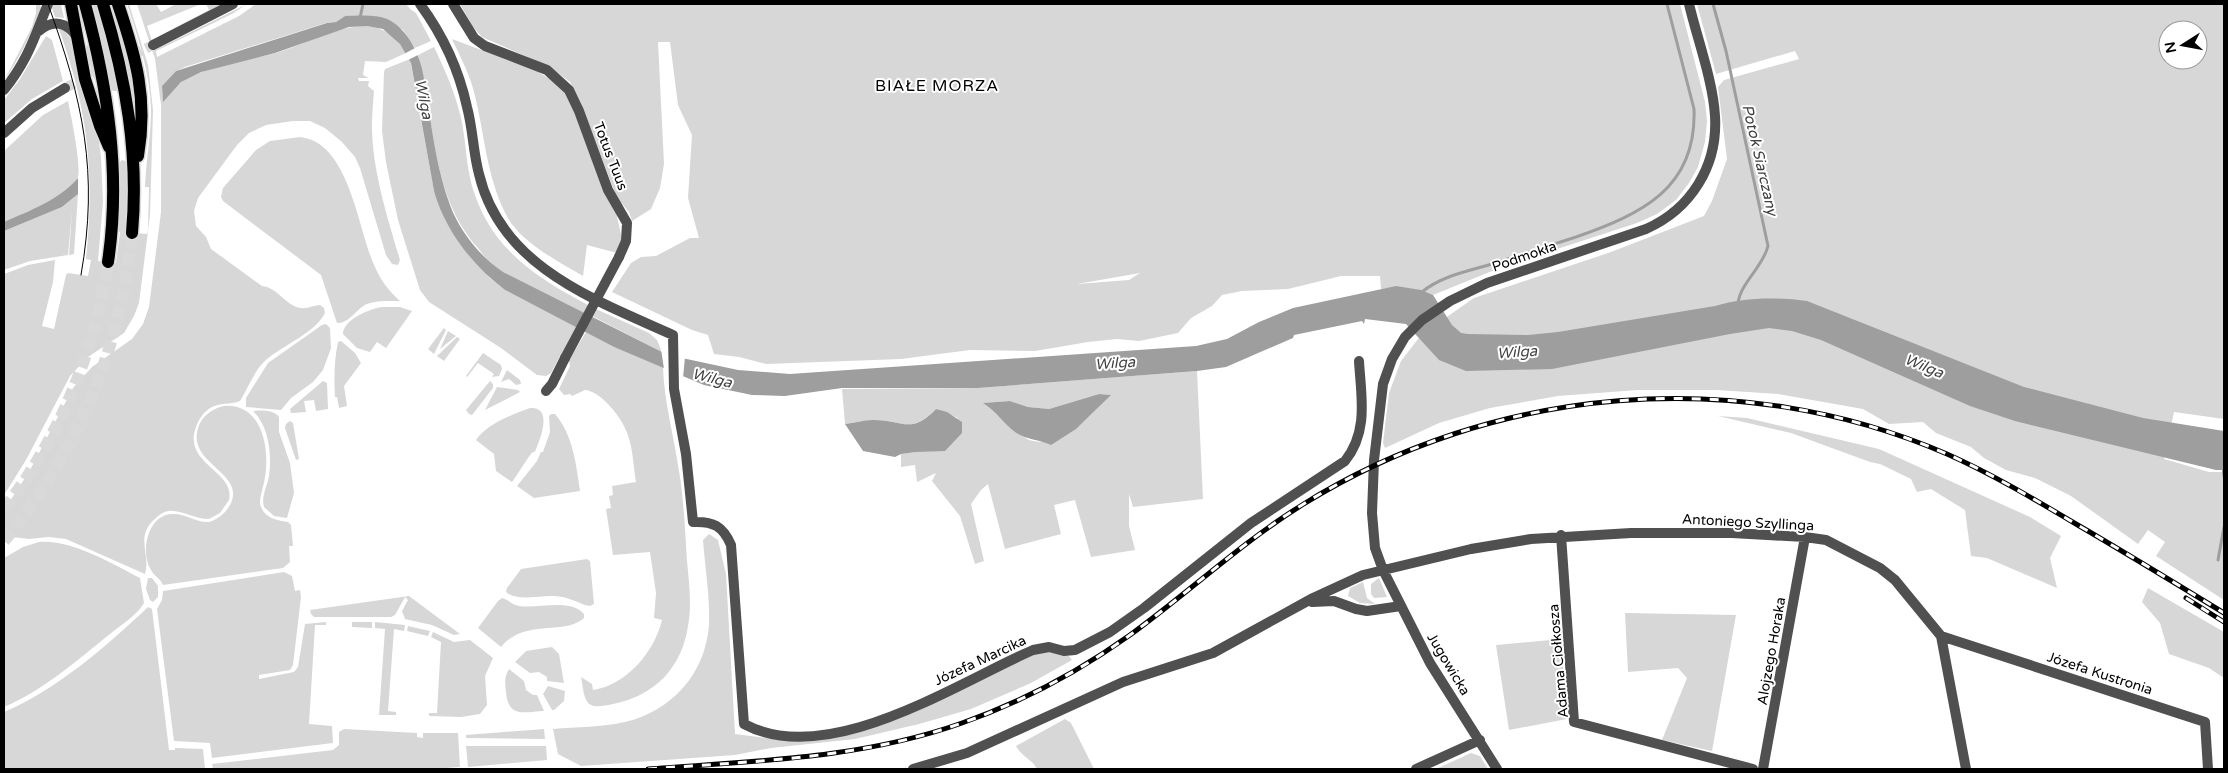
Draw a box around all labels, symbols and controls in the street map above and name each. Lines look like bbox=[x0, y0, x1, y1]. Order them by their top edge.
north arrow bbox=[2158, 20, 2208, 70]
text: N bbox=[2161, 40, 2180, 55]
district label: BIAŁE MORZA bbox=[875, 76, 999, 96]
water label: Wilga bbox=[411, 77, 437, 121]
water label: Potok Siarczany bbox=[1738, 103, 1782, 219]
street label: Totus Tuus bbox=[590, 120, 631, 193]
street label: Podmokła bbox=[1490, 238, 1559, 275]
water label: Wilga bbox=[1496, 342, 1538, 362]
water label: Wilga bbox=[1902, 350, 1947, 382]
water label: Wilga bbox=[1094, 353, 1136, 373]
water label: Wilga bbox=[690, 364, 734, 392]
street label: Antoniego Szyllinga bbox=[1682, 511, 1814, 534]
street label: Alojzego Horaka bbox=[1754, 596, 1789, 706]
street label: Adama Ciołkosza bbox=[1545, 603, 1572, 719]
street label: Jugowicka bbox=[1423, 630, 1474, 699]
street label: Józefa Marcika bbox=[932, 632, 1029, 689]
street label: Józefa Kustronia bbox=[2045, 648, 2155, 699]

